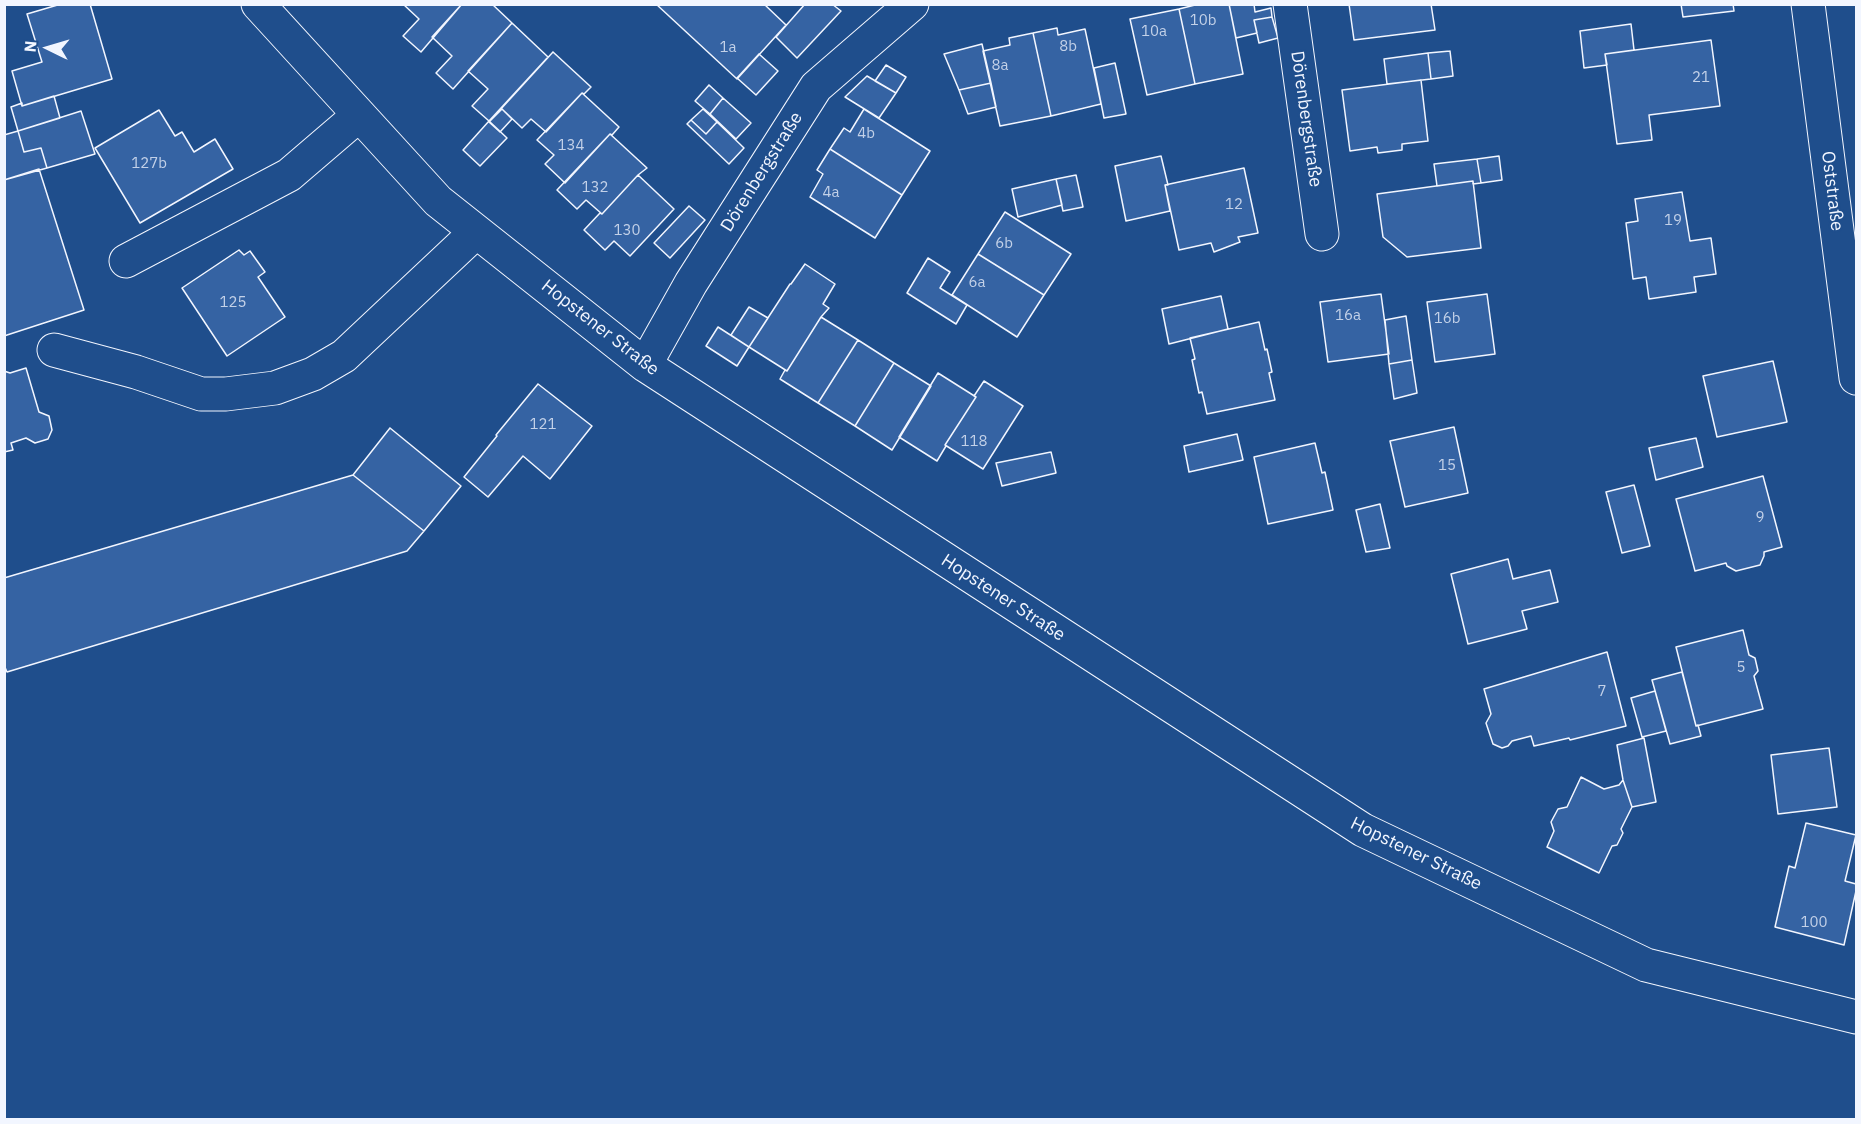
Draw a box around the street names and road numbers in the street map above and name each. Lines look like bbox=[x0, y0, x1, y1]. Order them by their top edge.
street label: Dörenbergstraße bbox=[1286, 50, 1326, 188]
street label: Dörenbergstraße bbox=[716, 108, 808, 236]
street label: Oststraße bbox=[1816, 150, 1848, 232]
street label: Hopstener Straße bbox=[537, 275, 663, 381]
street label: Hopstener Straße bbox=[937, 550, 1069, 646]
street label: Hopstener Straße bbox=[1347, 813, 1485, 895]

